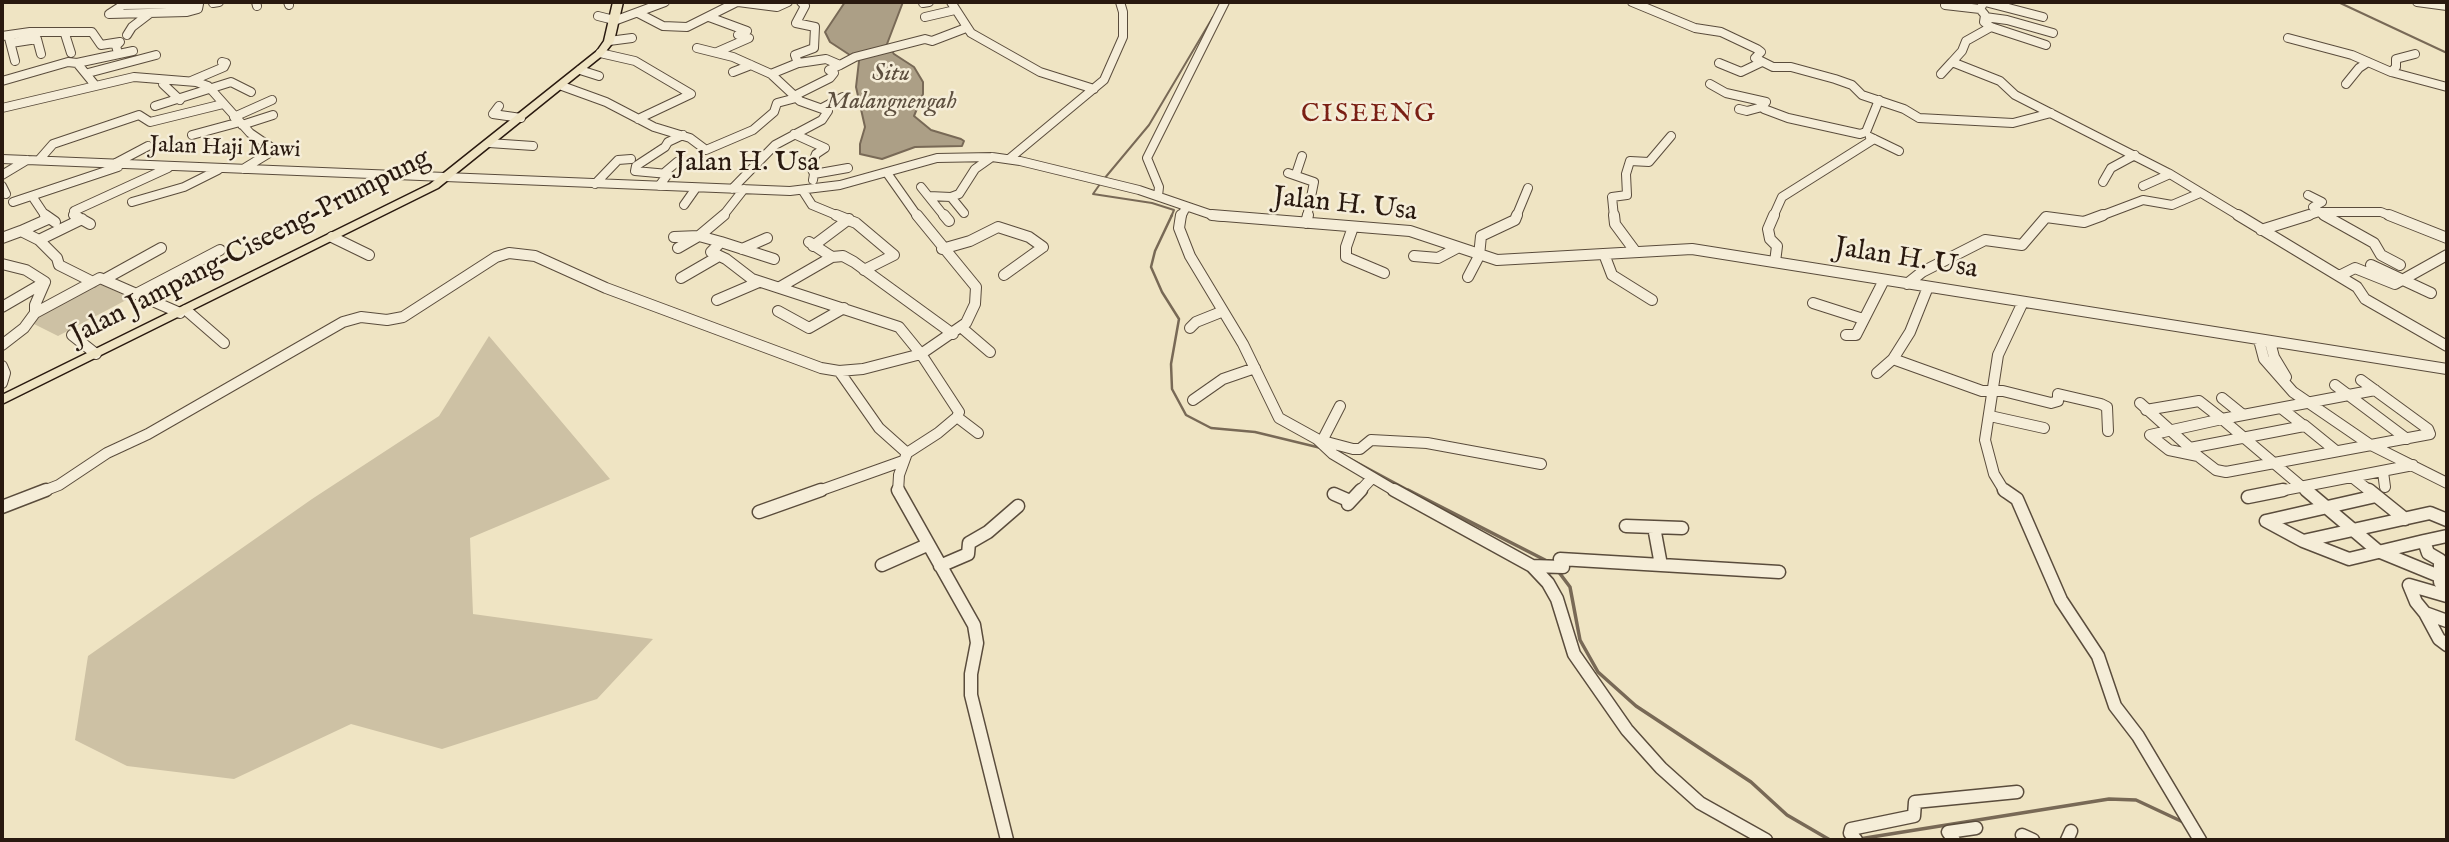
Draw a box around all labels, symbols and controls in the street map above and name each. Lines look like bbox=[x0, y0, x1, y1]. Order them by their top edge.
water label: Situ Malangnengah bbox=[825, 61, 957, 117]
district label: CISEENG bbox=[1302, 100, 1436, 132]
street label: Jalan Haji Mawi bbox=[149, 133, 301, 165]
street label: Jalan Jampang–Ciseeng–Prumpung bbox=[65, 142, 437, 354]
street label: Jalan H. Usa bbox=[675, 147, 819, 181]
street label: Jalan H. Usa bbox=[1271, 182, 1419, 230]
street label: Jalan H. Usa bbox=[1832, 232, 1980, 288]

